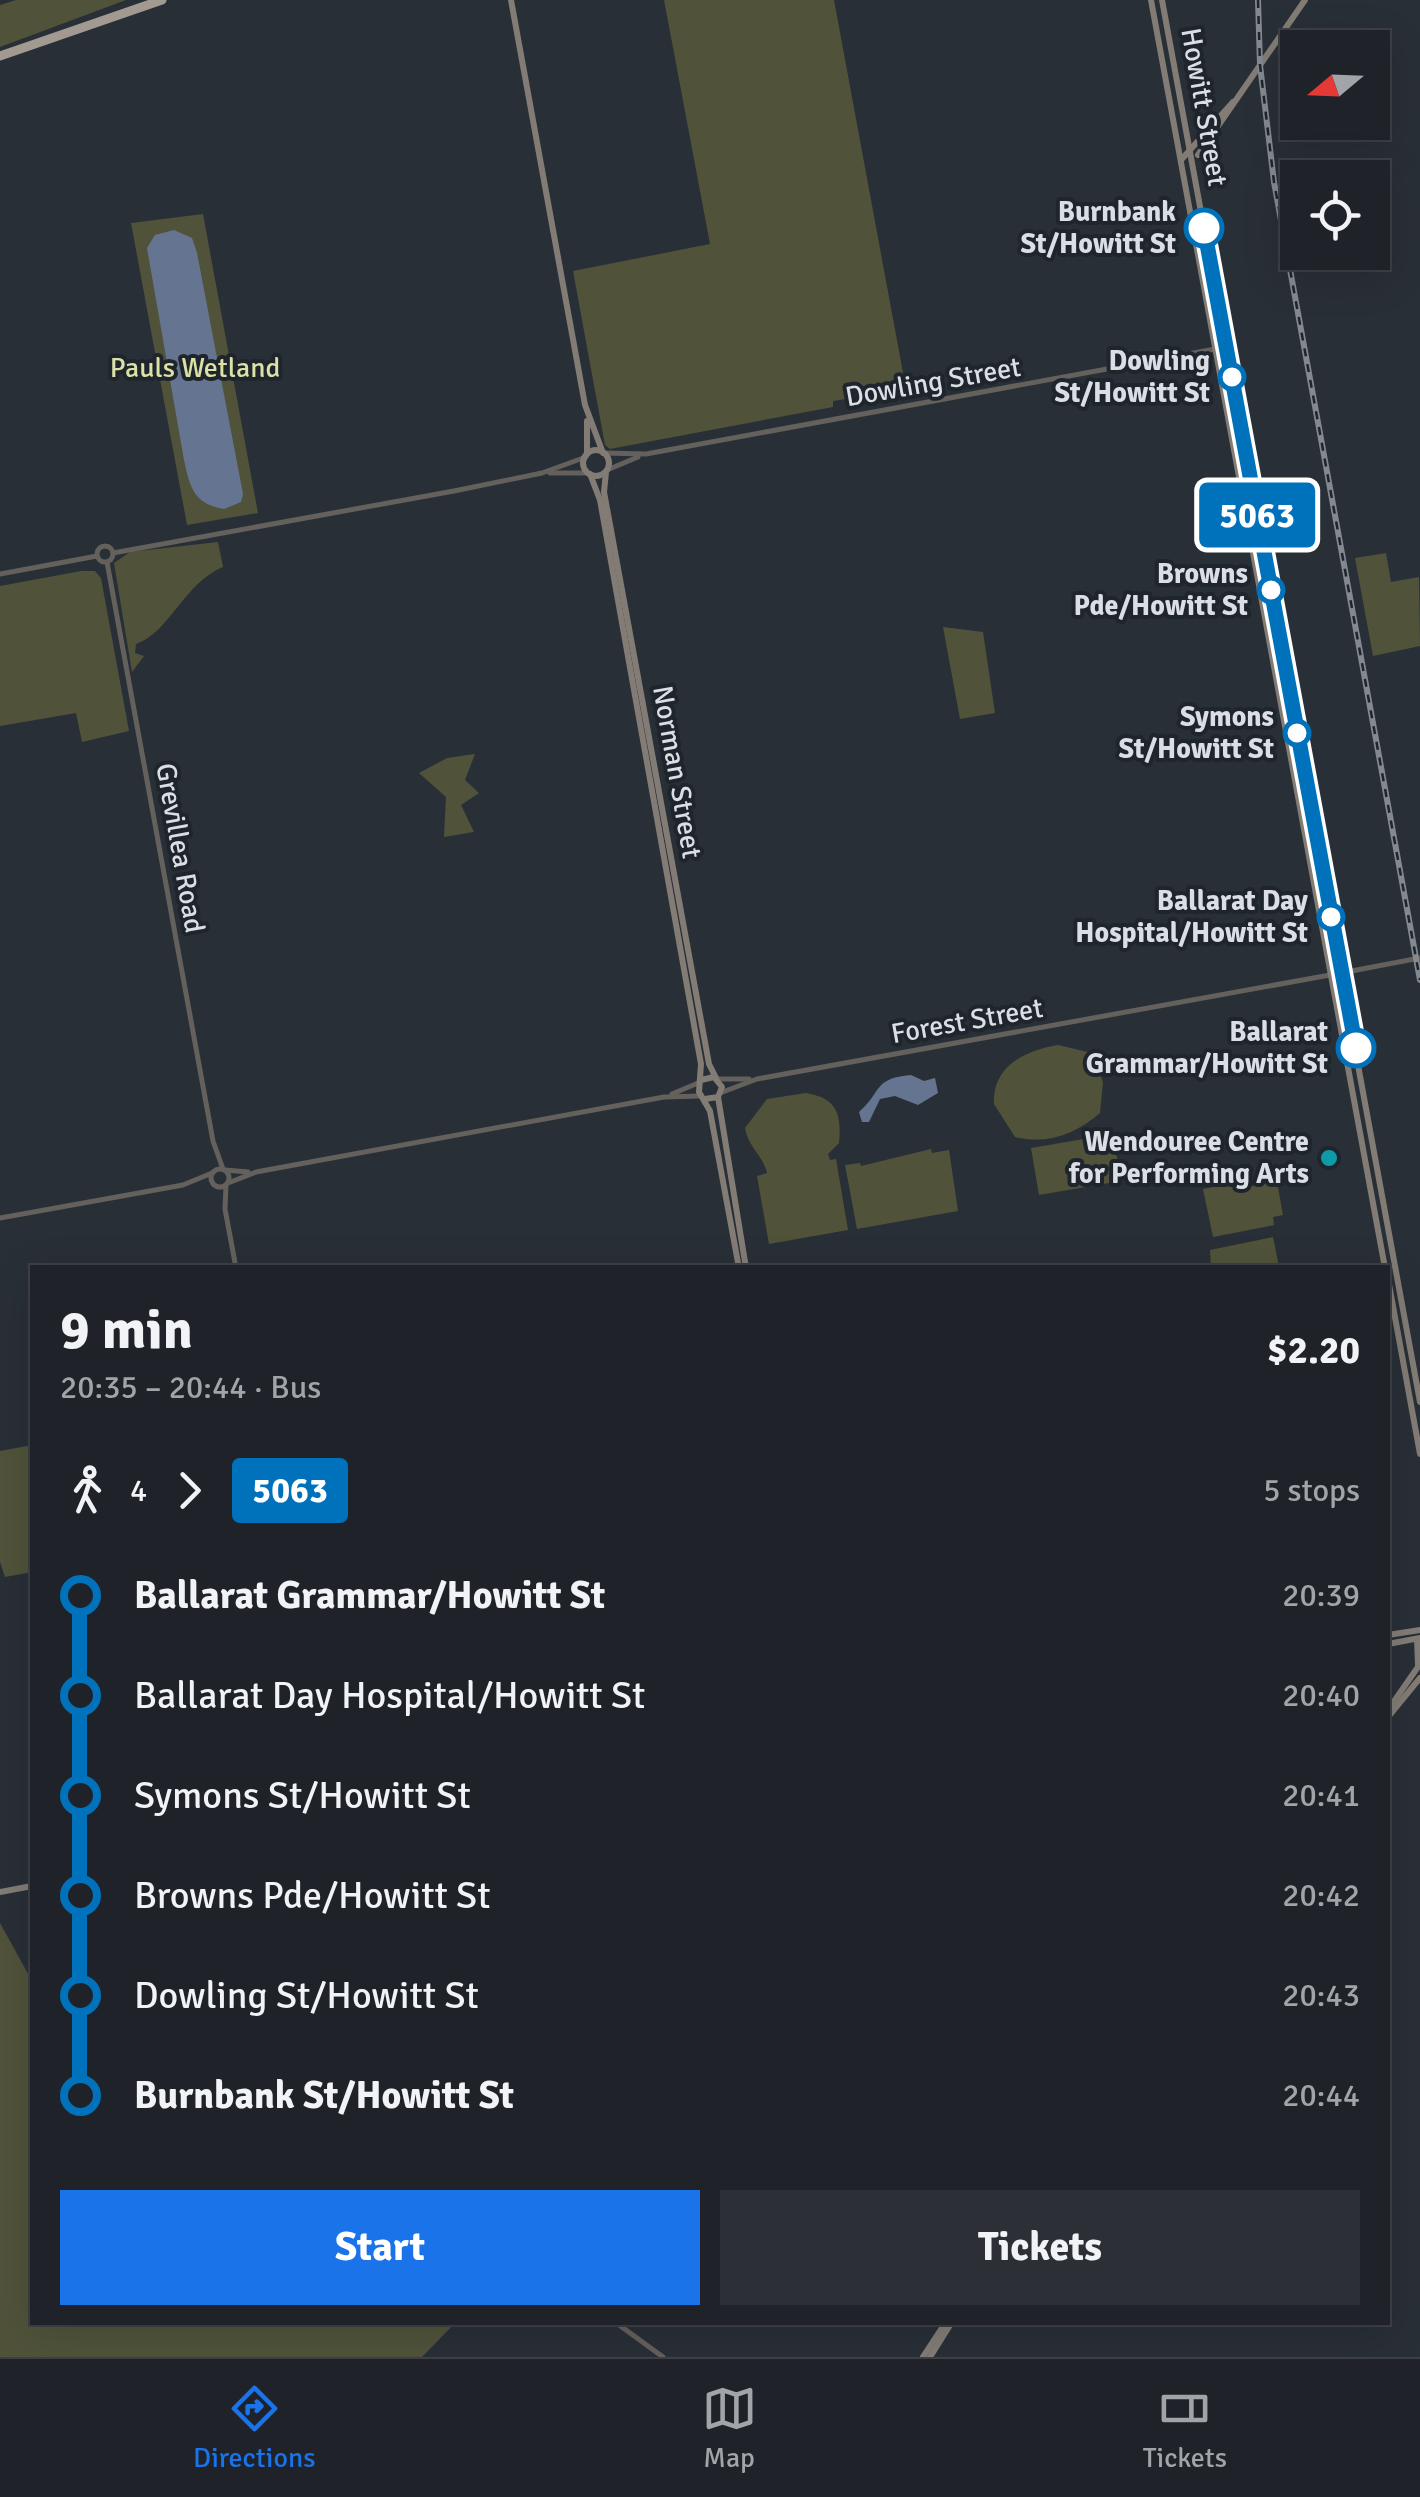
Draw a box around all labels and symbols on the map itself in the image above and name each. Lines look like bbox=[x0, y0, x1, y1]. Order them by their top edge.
street label: Howitt Street bbox=[1173, 25, 1235, 189]
north arrow bbox=[1280, 30, 1390, 140]
place label: Burnbank St/Howitt St bbox=[1020, 195, 1177, 261]
marker: Burnbank St/Howitt St bbox=[1185, 209, 1223, 247]
place label: Dowling St/Howitt St bbox=[1054, 344, 1211, 410]
street label: Dowling Street bbox=[843, 350, 1024, 414]
park label: Pauls Wetland bbox=[110, 351, 280, 385]
marker: Dowling St/Howitt St bbox=[1219, 364, 1245, 390]
line badge: 5063 bbox=[1187, 482, 1327, 548]
place label: Browns Pde/Howitt St bbox=[1074, 557, 1249, 623]
marker: Browns Pde/Howitt St bbox=[1258, 577, 1284, 603]
street label: Norman Street bbox=[645, 683, 709, 861]
place label: Symons St/Howitt St bbox=[1118, 700, 1275, 766]
marker: Symons St/Howitt St bbox=[1284, 720, 1310, 746]
street label: Grevillea Road bbox=[148, 761, 212, 935]
place label: Ballarat Day Hospital/Howitt St bbox=[1075, 884, 1309, 950]
marker: Ballarat Day Hospital/Howitt St bbox=[1318, 904, 1344, 930]
street label: Forest Street bbox=[889, 991, 1046, 1051]
place label: Ballarat Grammar/Howitt St bbox=[1086, 1015, 1329, 1081]
marker: Ballarat Grammar/Howitt St bbox=[1337, 1029, 1375, 1067]
place label: Wendouree Centre for Performing Arts bbox=[1068, 1125, 1309, 1191]
marker: Wendouree Centre for Performing Arts bbox=[1318, 1147, 1340, 1169]

